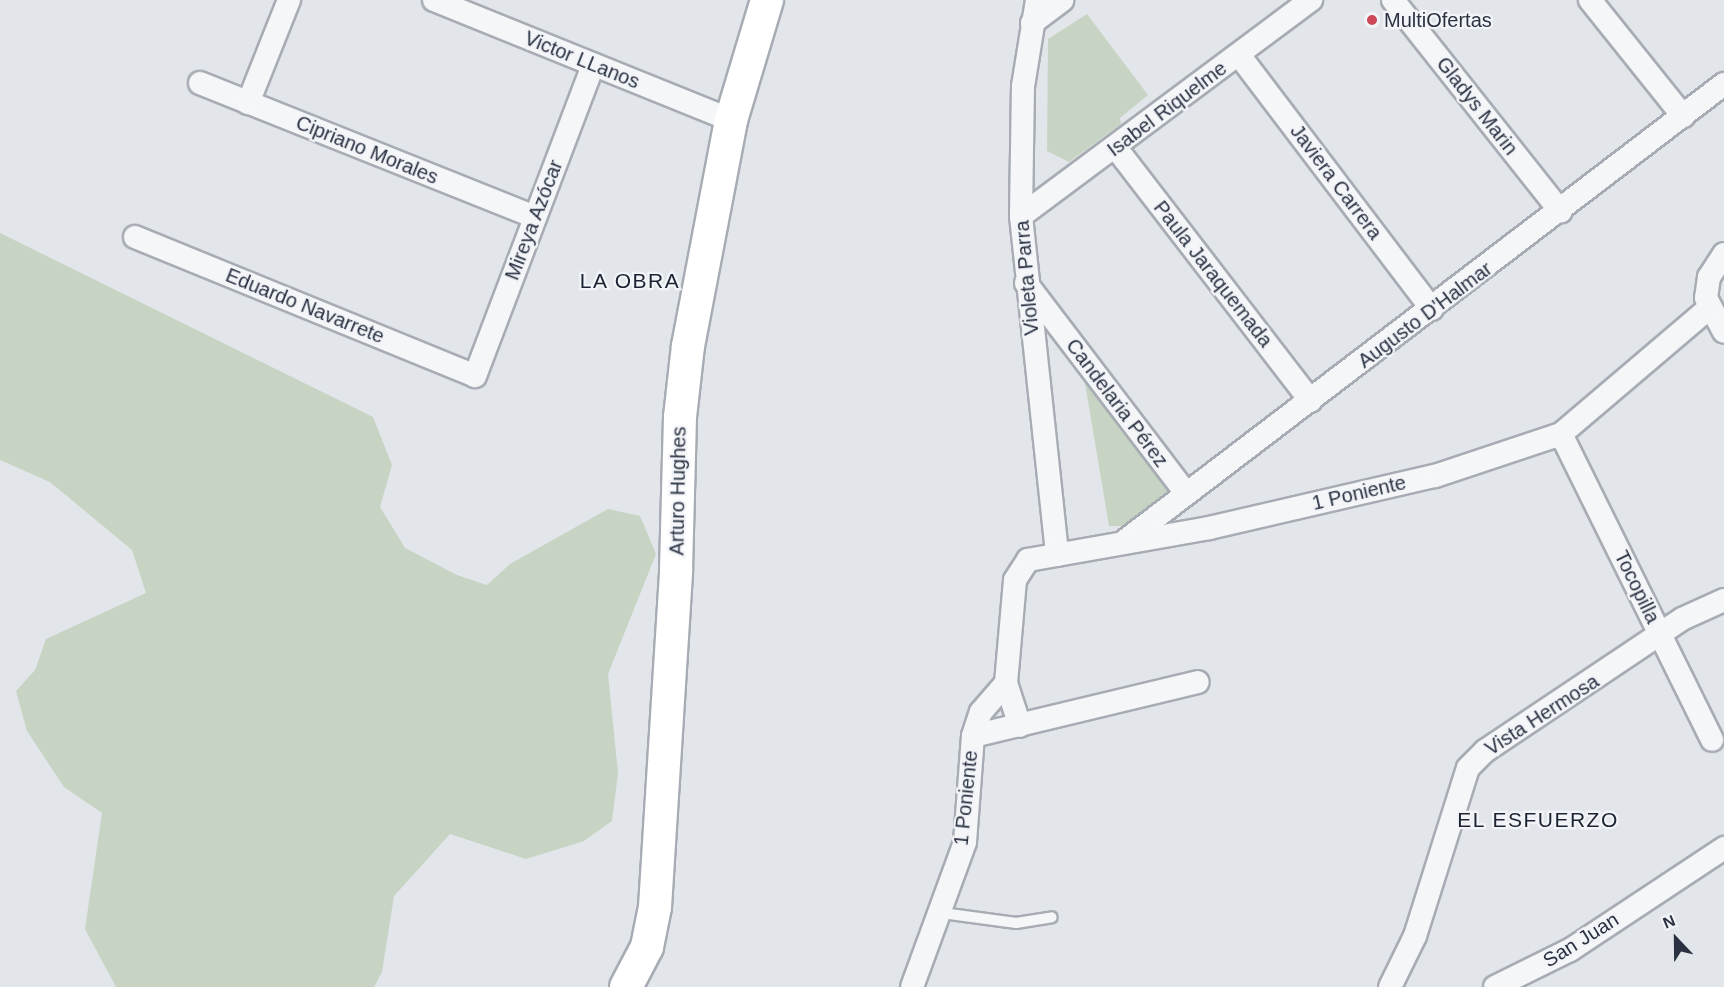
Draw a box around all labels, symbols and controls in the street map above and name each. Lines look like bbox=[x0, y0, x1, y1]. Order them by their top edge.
place label: MultiOfertas bbox=[1384, 8, 1492, 32]
marker: MultiOfertas bbox=[1365, 13, 1379, 27]
street label: Victor LLanos bbox=[521, 26, 643, 94]
street label: Gladys Marin bbox=[1431, 52, 1523, 160]
street label: Isabel Riquelme bbox=[1103, 56, 1231, 162]
street label: Cipriano Morales bbox=[292, 111, 442, 189]
street label: Javiera Carrera bbox=[1285, 120, 1387, 244]
street label: Mireya Azócar bbox=[500, 156, 568, 284]
street label: Paula Jaraquemada bbox=[1148, 196, 1278, 352]
street label: Violeta Parra bbox=[1010, 220, 1044, 336]
street label: Augusto D'Halmar bbox=[1353, 257, 1497, 373]
street label: Eduardo Navarrete bbox=[222, 263, 388, 349]
district label: LA OBRA bbox=[579, 268, 681, 294]
street label: Candelaria Pérez bbox=[1061, 334, 1173, 472]
street label: Arturo Hughes bbox=[665, 426, 691, 556]
street label: 1 Poniente bbox=[1310, 471, 1408, 515]
street label: Tocopilla bbox=[1609, 547, 1665, 627]
street label: Vista Hermosa bbox=[1481, 669, 1603, 761]
street label: 1 Poniente bbox=[949, 749, 983, 847]
district label: EL ESFUERZO bbox=[1457, 807, 1619, 833]
street label: San Juan bbox=[1539, 907, 1623, 973]
north arrow bbox=[1646, 909, 1706, 969]
text: N bbox=[1661, 912, 1678, 932]

